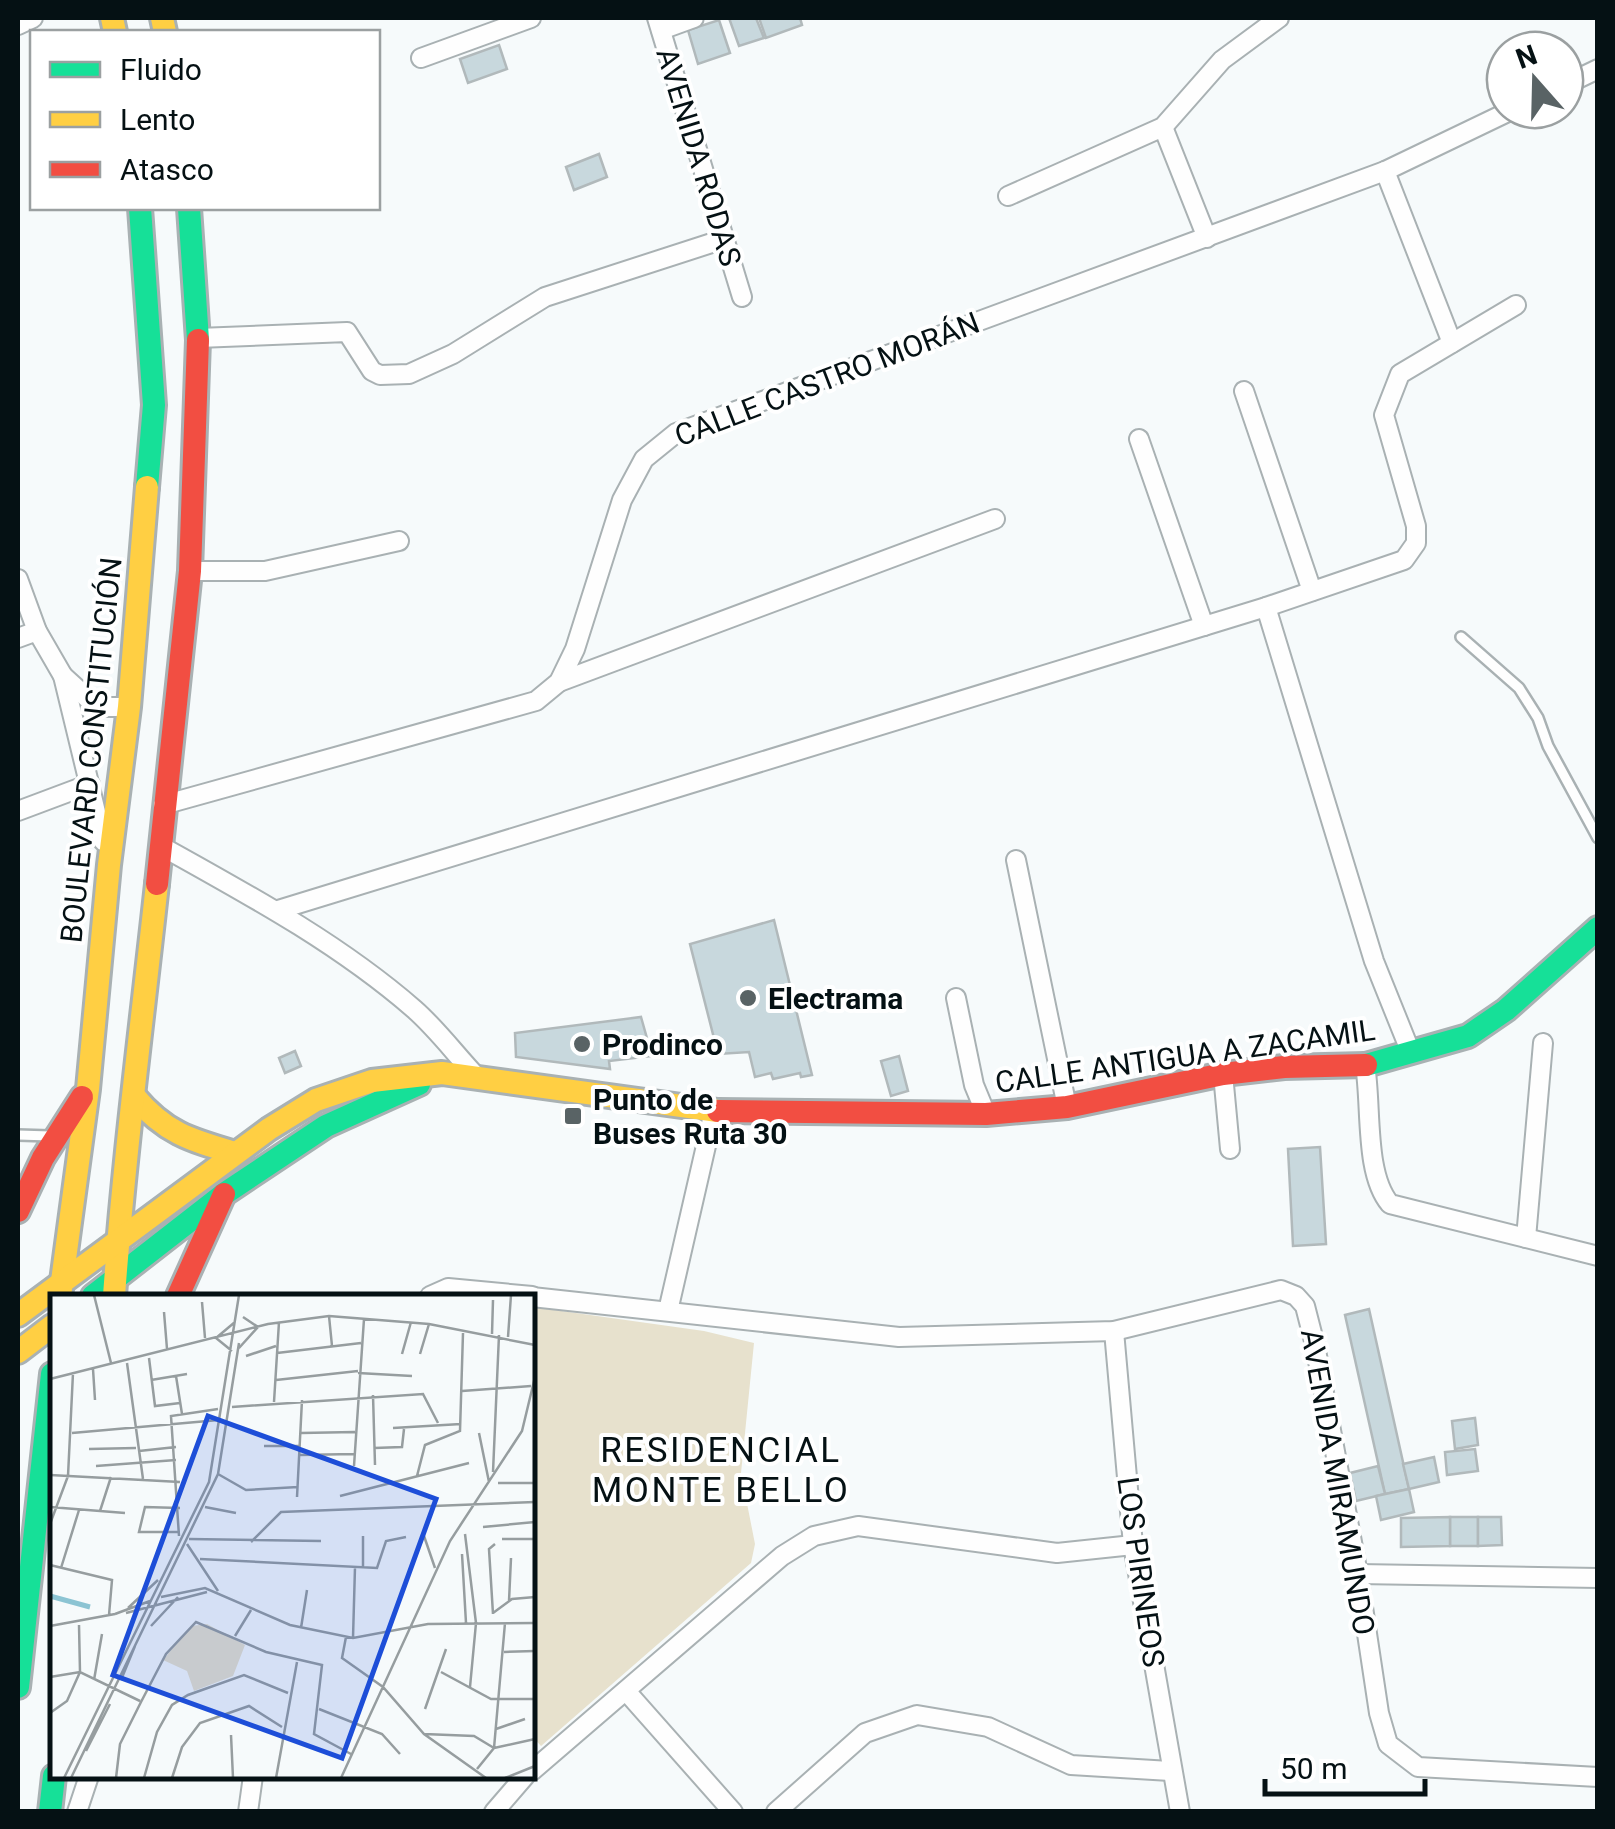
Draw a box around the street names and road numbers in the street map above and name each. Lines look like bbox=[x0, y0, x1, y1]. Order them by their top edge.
street label: AVENIDA RODAS bbox=[649, 44, 749, 270]
street label: CALLE CASTRO MORÁN bbox=[670, 305, 984, 453]
street label: BOULEVARD CONSTITUCIÓN bbox=[53, 556, 129, 944]
street label: CALLE ANTIGUA A ZACAMIL bbox=[993, 1012, 1377, 1100]
street label: AVENIDA MIRAMUNDO bbox=[1294, 1326, 1382, 1638]
street label: LOS PIRINEOS bbox=[1110, 1475, 1172, 1669]

